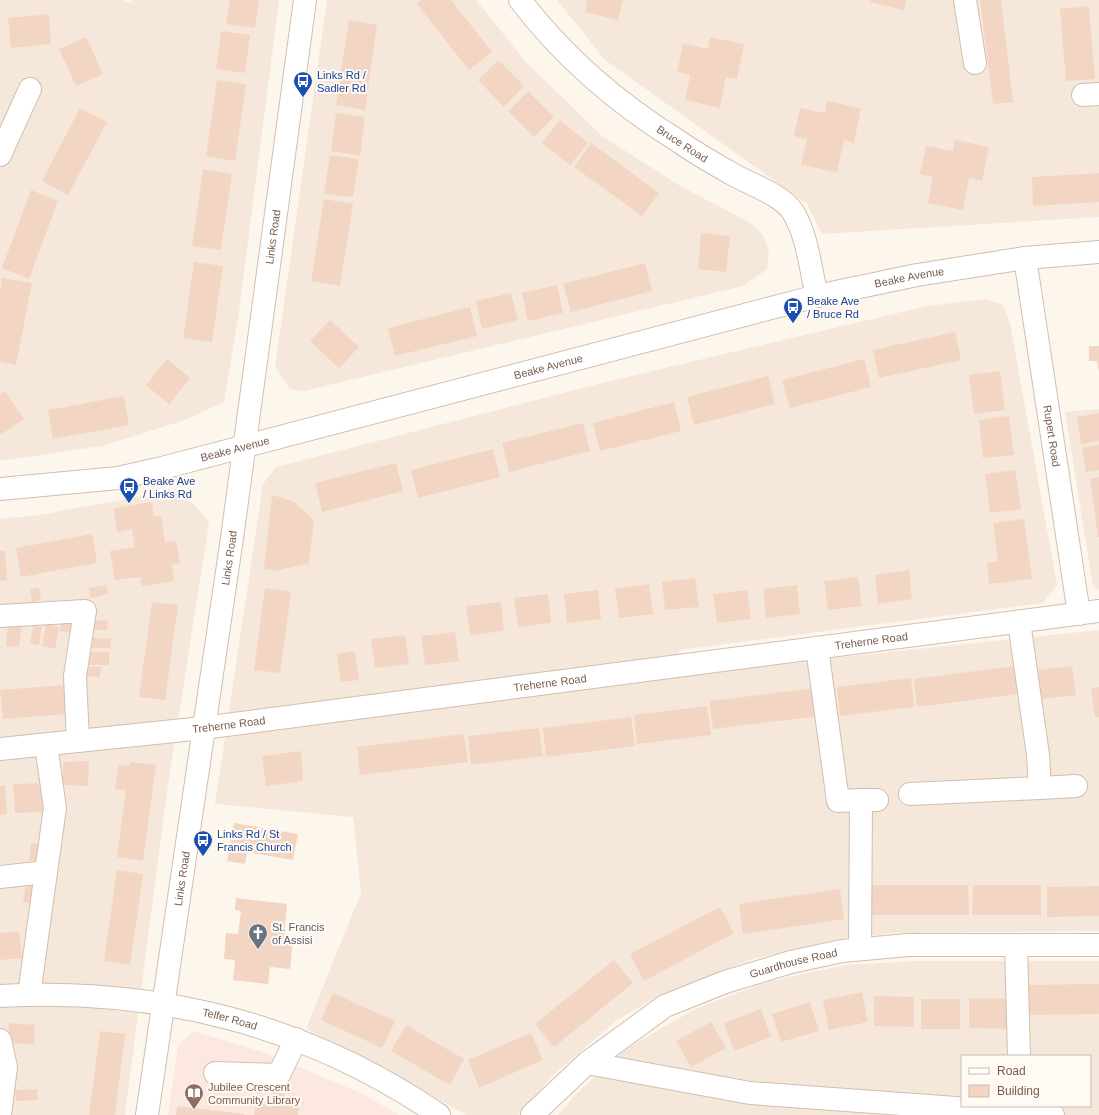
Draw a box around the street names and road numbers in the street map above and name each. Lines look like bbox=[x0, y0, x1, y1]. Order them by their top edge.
street label: Bruce Road bbox=[655, 123, 710, 165]
street label: Links Road bbox=[263, 209, 282, 265]
street label: Beake Avenue bbox=[873, 265, 945, 290]
street label: Beake Avenue bbox=[513, 352, 584, 381]
street label: Rupert Road bbox=[1041, 404, 1063, 468]
street label: Beake Avenue bbox=[199, 434, 271, 464]
street label: Links Road bbox=[219, 530, 239, 586]
street label: Treherne Road bbox=[834, 630, 909, 651]
street label: Treherne Road bbox=[513, 672, 587, 693]
street label: Treherne Road bbox=[192, 714, 266, 735]
street label: Links Road bbox=[172, 850, 192, 907]
street label: Guardhouse Road bbox=[748, 946, 838, 980]
street label: Telfer Road bbox=[201, 1006, 259, 1032]

